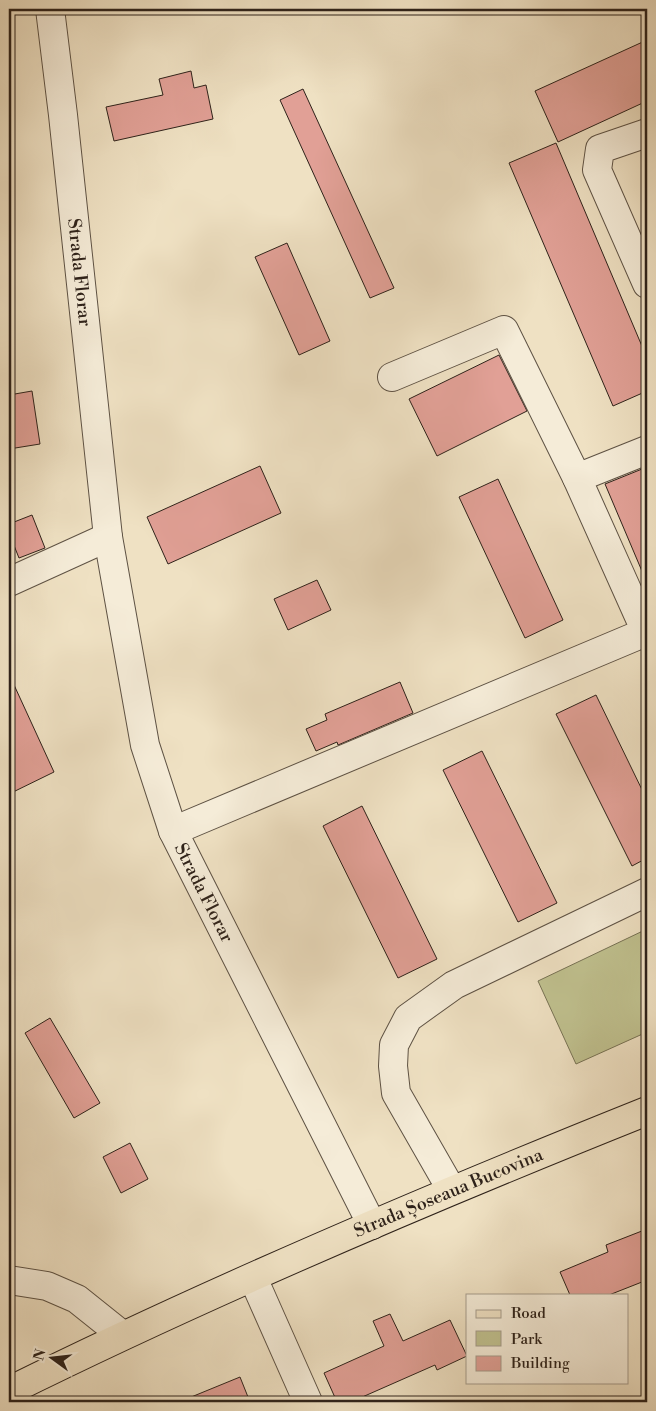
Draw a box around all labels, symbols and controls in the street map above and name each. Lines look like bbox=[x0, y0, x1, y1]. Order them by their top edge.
street label: Strada Florar bbox=[62, 217, 96, 328]
street label: Strada Florar bbox=[169, 839, 239, 947]
street label: Strada Șoseaua Bucovina bbox=[350, 1143, 547, 1243]
legend bbox=[466, 1294, 628, 1384]
text: Road bbox=[511, 1304, 546, 1323]
text: Park bbox=[511, 1330, 543, 1349]
north arrow bbox=[28, 1334, 78, 1384]
text: N bbox=[30, 1347, 51, 1363]
text: Building bbox=[510, 1354, 570, 1373]

